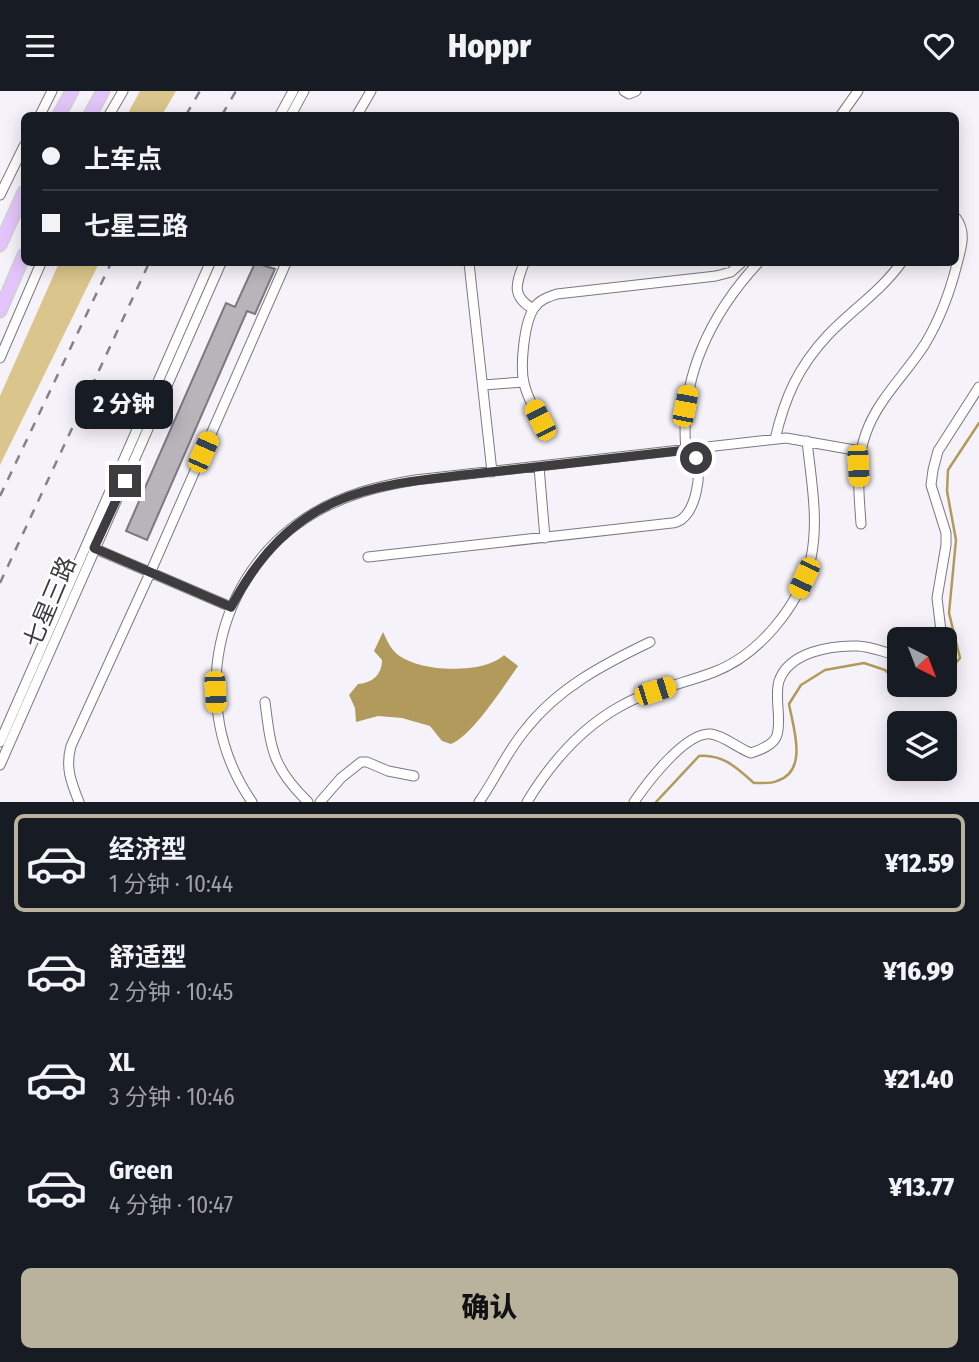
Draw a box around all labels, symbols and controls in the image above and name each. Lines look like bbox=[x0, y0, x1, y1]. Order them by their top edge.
icon: menu bbox=[21, 27, 59, 65]
text: Hoppr bbox=[448, 27, 531, 65]
icon: heart bbox=[920, 27, 958, 65]
text: 上车点 bbox=[84, 144, 162, 175]
text: 七星三路 bbox=[84, 211, 188, 242]
callout: 2 分钟 bbox=[76, 379, 174, 429]
car bbox=[671, 383, 700, 429]
text: 2 分钟 bbox=[93, 390, 155, 418]
car bbox=[522, 397, 559, 443]
car bbox=[185, 429, 222, 475]
route start bbox=[680, 442, 712, 474]
car bbox=[847, 444, 870, 488]
route end bbox=[109, 465, 141, 497]
street label: 七星三路 bbox=[18, 552, 82, 652]
car bbox=[786, 555, 823, 601]
north arrow bbox=[887, 627, 957, 697]
map controls bbox=[887, 627, 957, 781]
car bbox=[204, 670, 227, 714]
car bbox=[632, 675, 679, 707]
button: layers bbox=[887, 711, 957, 781]
icon: car bbox=[25, 832, 88, 895]
text: 经济型 bbox=[109, 834, 187, 865]
text: ¥12.59 bbox=[885, 848, 954, 879]
text: 1 分钟 · 10:44 bbox=[109, 870, 233, 898]
icon: car bbox=[25, 940, 88, 1003]
text: 舒适型 bbox=[109, 942, 187, 973]
text: ¥16.99 bbox=[883, 956, 954, 987]
text: 2 分钟 · 10:45 bbox=[109, 978, 233, 1006]
text: XL bbox=[109, 1047, 135, 1078]
icon: car bbox=[25, 1048, 88, 1111]
text: ¥21.40 bbox=[884, 1064, 954, 1095]
text: 3 分钟 · 10:46 bbox=[109, 1083, 235, 1111]
text: Green bbox=[109, 1155, 173, 1186]
icon: car bbox=[25, 1156, 88, 1219]
text: ¥13.77 bbox=[889, 1172, 954, 1203]
text: 4 分钟 · 10:47 bbox=[109, 1191, 233, 1219]
button: 确认 bbox=[21, 1268, 958, 1348]

